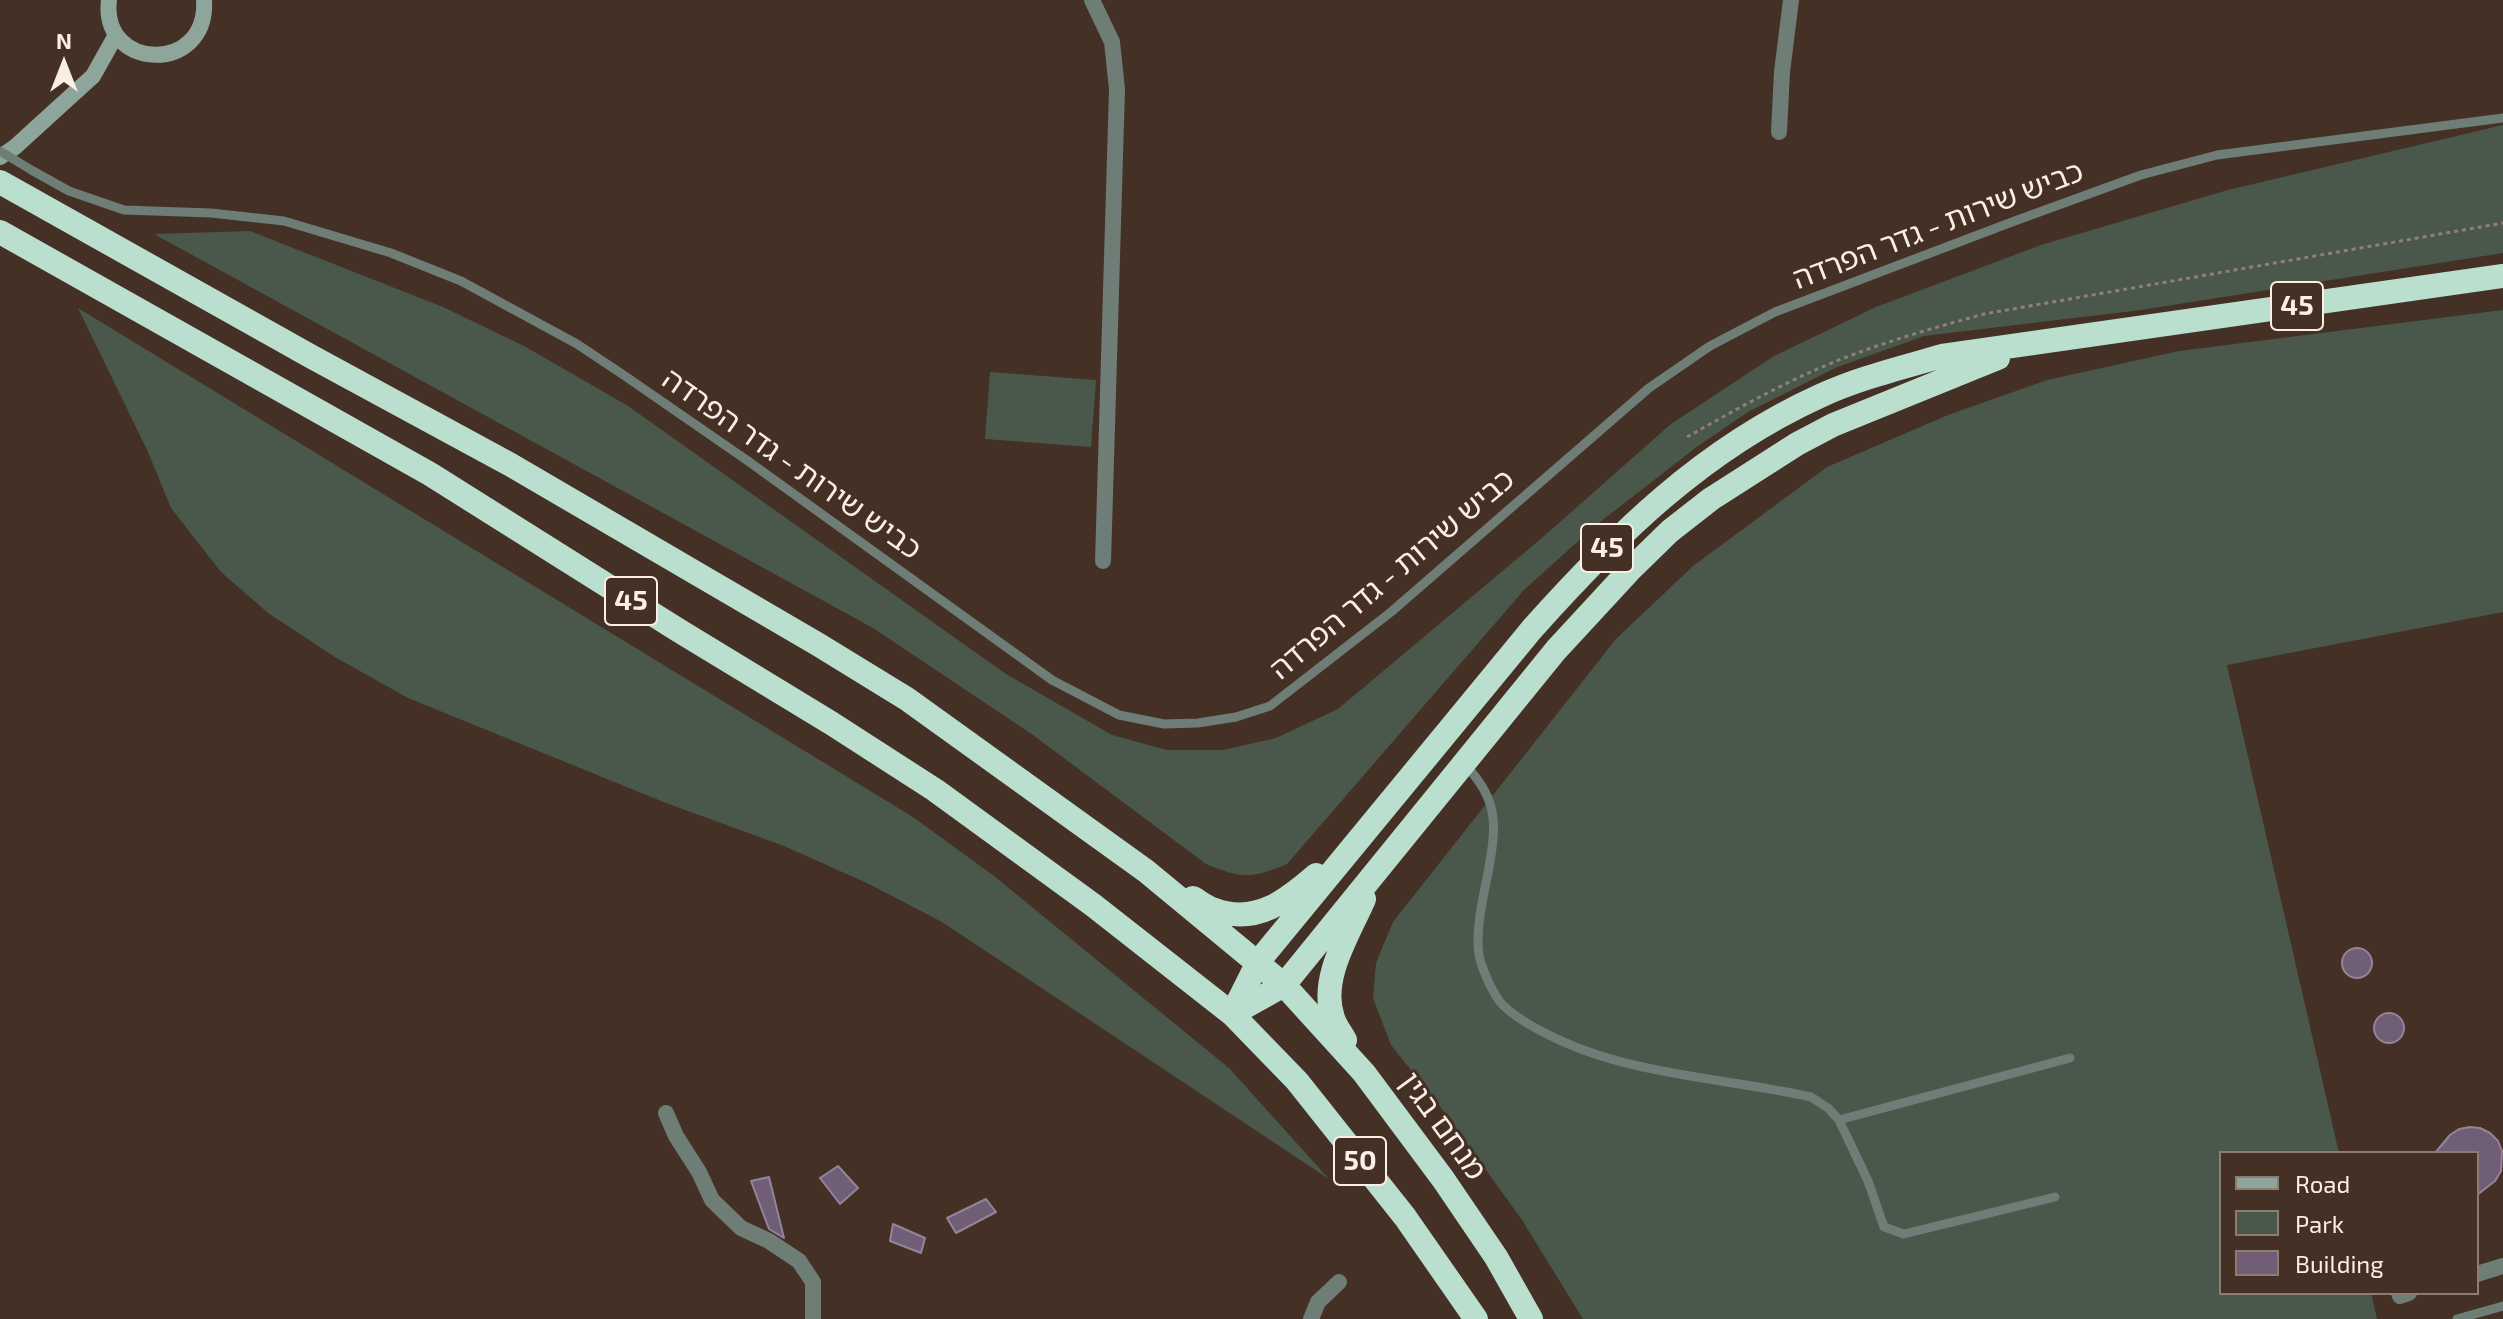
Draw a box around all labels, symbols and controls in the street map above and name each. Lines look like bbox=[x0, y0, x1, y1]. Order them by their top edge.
north arrow bbox=[24, 24, 104, 104]
text: N bbox=[56, 27, 72, 53]
street label: כביש שירות - גדר הפרדה bbox=[1788, 153, 2088, 297]
road number: 45 bbox=[2271, 282, 2323, 330]
street label: כביש שירות - גדר הפרדה bbox=[655, 361, 929, 567]
street label: כביש שירות - גדר הפרדה bbox=[1262, 461, 1522, 687]
road number: 45 bbox=[1581, 524, 1633, 572]
road number: 45 bbox=[605, 577, 657, 625]
street label: מנחם בגין bbox=[1392, 1065, 1494, 1187]
road number: 50 bbox=[1334, 1137, 1386, 1185]
legend bbox=[2219, 1151, 2479, 1295]
text: Road bbox=[2295, 1169, 2350, 1198]
text: Park bbox=[2295, 1209, 2344, 1238]
text: Building bbox=[2295, 1249, 2384, 1278]

